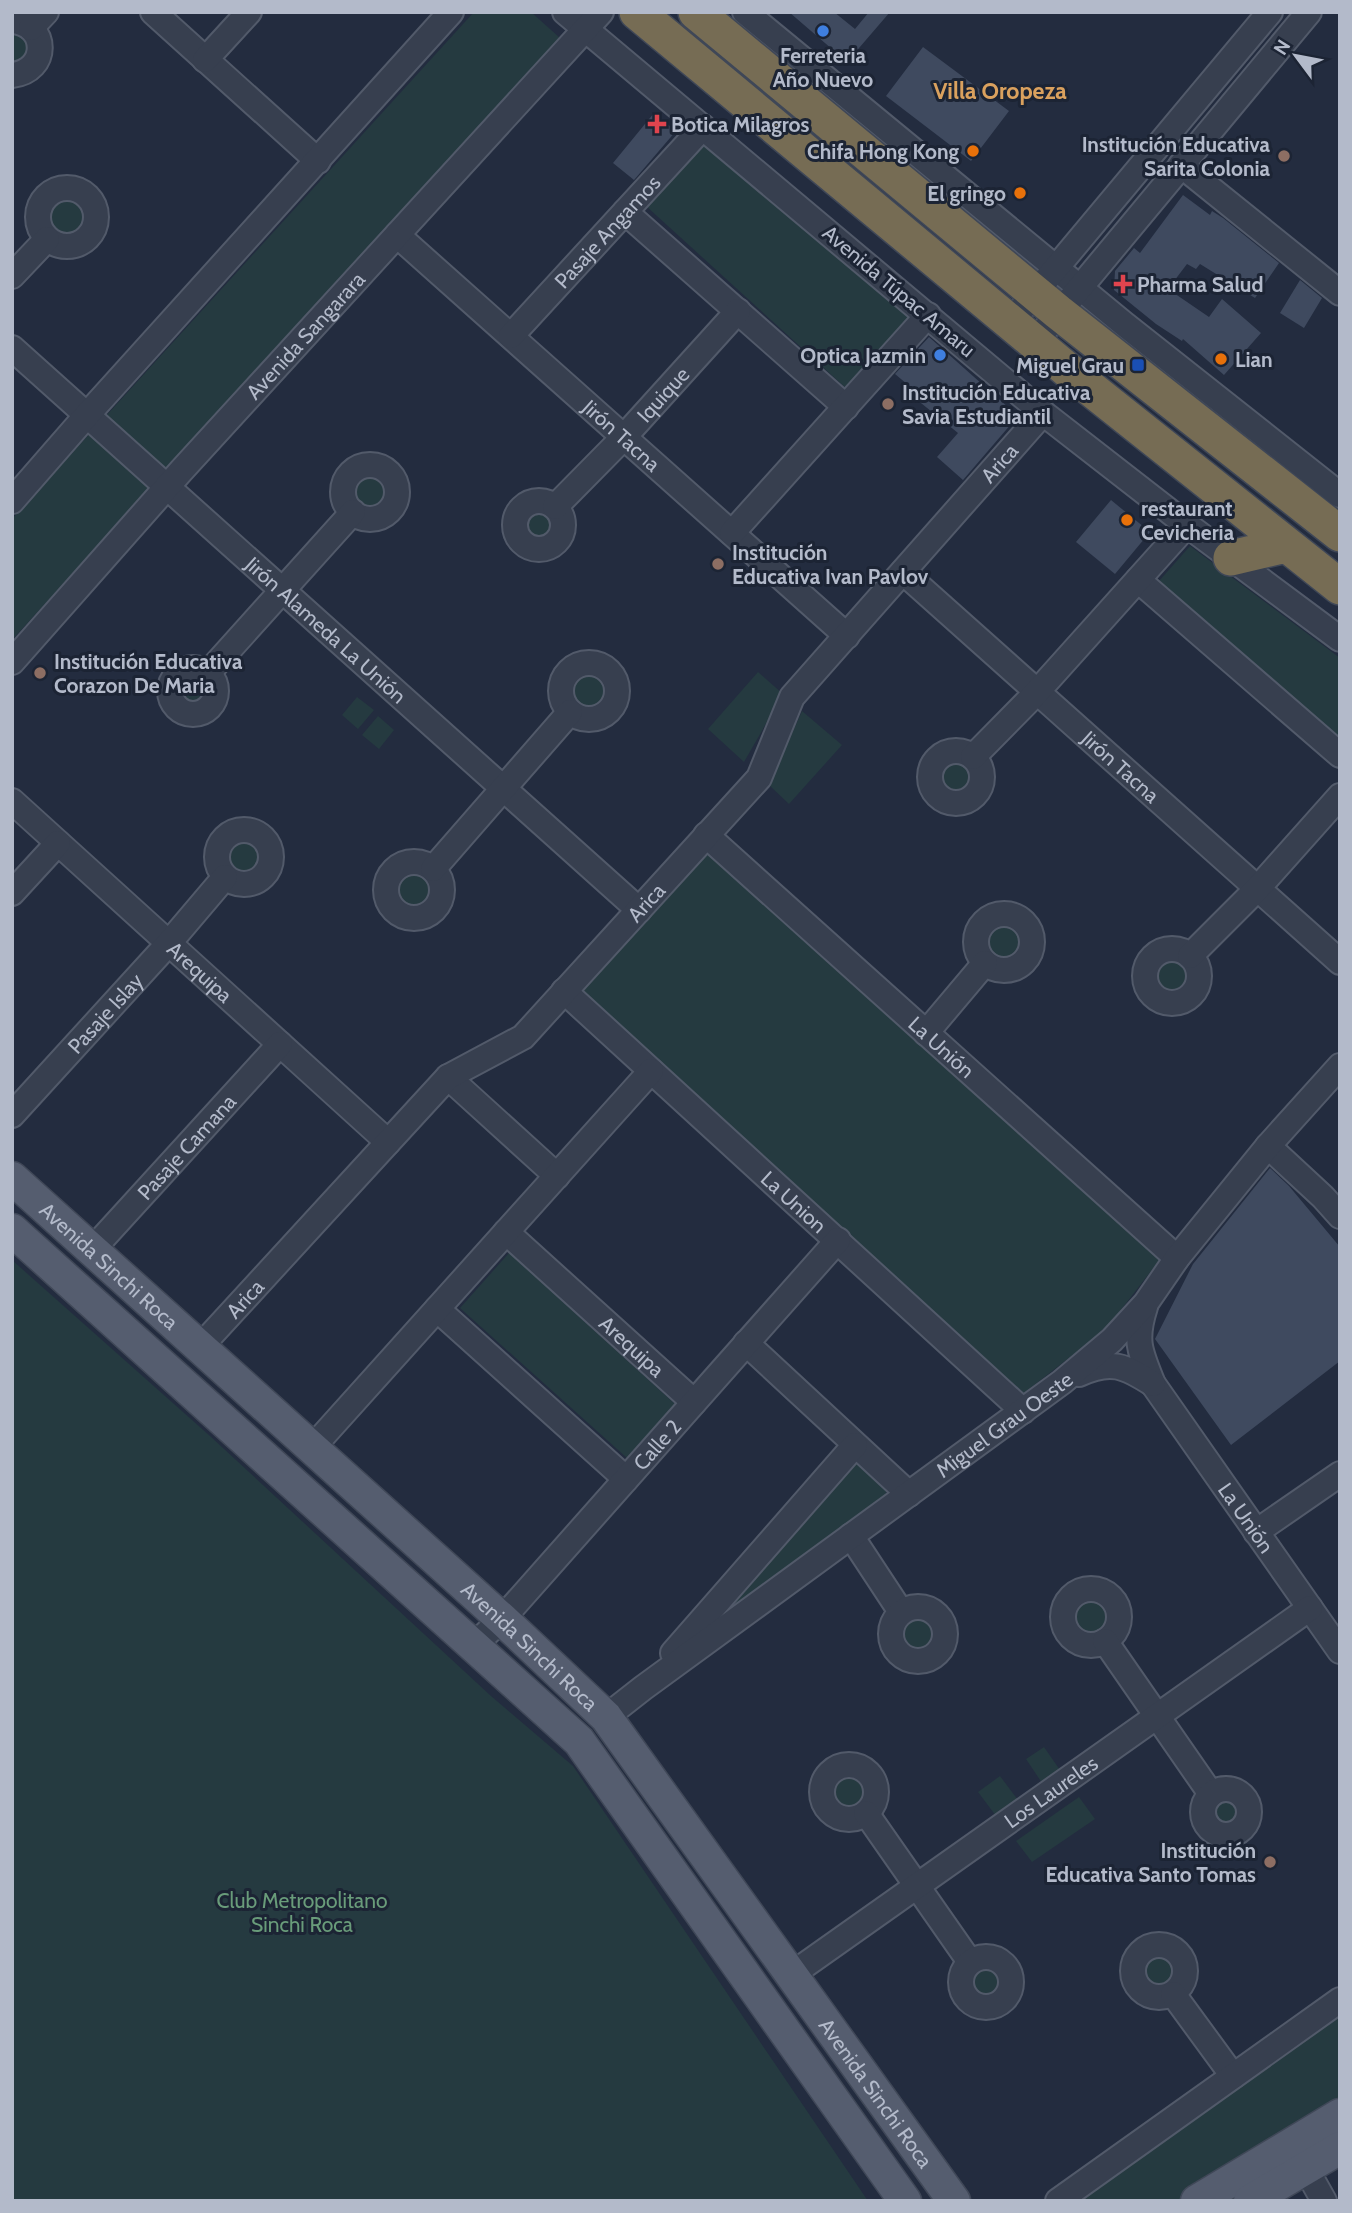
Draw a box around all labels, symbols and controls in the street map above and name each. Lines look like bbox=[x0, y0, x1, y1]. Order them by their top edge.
north arrow bbox=[1261, 21, 1331, 91]
marker: Ferreteria Año Nuevo bbox=[815, 23, 831, 39]
text: N bbox=[1269, 35, 1295, 59]
place label: Ferreteria Año Nuevo bbox=[773, 43, 873, 92]
district label: Villa Oropeza bbox=[933, 77, 1067, 105]
place label: Botica Milagros bbox=[671, 112, 810, 137]
marker: Botica Milagros bbox=[649, 116, 665, 132]
place label: Institución Educativa Sarita Colonia bbox=[1082, 132, 1271, 181]
place label: Chifa Hong Kong bbox=[807, 139, 959, 164]
marker: Chifa Hong Kong bbox=[965, 143, 981, 159]
marker: Institución Educativa Sarita Colonia bbox=[1276, 148, 1292, 164]
street label: Pasaje Angamos bbox=[549, 170, 665, 293]
place label: El gringo bbox=[927, 181, 1006, 206]
marker: El gringo bbox=[1012, 185, 1028, 201]
street label: Avenida Túpac Amaru bbox=[818, 220, 980, 362]
street label: Avenida Sangarara bbox=[241, 266, 370, 404]
place label: Pharma Salud bbox=[1137, 272, 1263, 297]
marker: Pharma Salud bbox=[1115, 276, 1131, 292]
place label: Optica Jazmin bbox=[800, 343, 926, 368]
marker: Optica Jazmin bbox=[932, 347, 948, 363]
place label: Lian bbox=[1235, 347, 1273, 372]
marker: Lian bbox=[1213, 351, 1229, 367]
place label: Miguel Grau bbox=[1016, 353, 1124, 378]
marker: Miguel Grau bbox=[1130, 357, 1146, 373]
street label: Iquique bbox=[631, 361, 694, 427]
place label: Institución Educativa Savia Estudiantil bbox=[902, 380, 1091, 429]
street label: Jirón Tacna bbox=[577, 394, 666, 476]
marker: Institución Educativa Savia Estudiantil bbox=[880, 396, 896, 412]
street label: Arica bbox=[975, 438, 1023, 487]
place label: restaurant Cevicheria bbox=[1141, 496, 1235, 545]
marker: restaurant Cevicheria bbox=[1119, 512, 1135, 528]
place label: Institución Educativa Ivan Pavlov bbox=[732, 540, 929, 589]
street label: Jirón Alameda La Unión bbox=[240, 550, 412, 708]
marker: Institución Educativa Ivan Pavlov bbox=[710, 556, 726, 572]
place label: Institución Educativa Corazon De Maria bbox=[54, 649, 243, 698]
marker: Institución Educativa Corazon De Maria bbox=[32, 665, 48, 681]
street label: Jirón Tacna bbox=[1076, 725, 1165, 808]
street label: Arica bbox=[622, 878, 670, 927]
street label: Arequipa bbox=[162, 936, 238, 1007]
street label: Pasaje Islay bbox=[62, 968, 148, 1058]
street label: La Unión bbox=[904, 1011, 980, 1083]
street label: Pasaje Camana bbox=[132, 1089, 241, 1204]
street label: La Union bbox=[756, 1165, 832, 1238]
street label: Avenida Sinchi Roca bbox=[35, 1197, 184, 1334]
street label: Arica bbox=[221, 1274, 269, 1323]
street label: Arequipa bbox=[594, 1310, 670, 1382]
street label: Miguel Grau Oeste bbox=[931, 1366, 1078, 1483]
street label: Calle 2 bbox=[628, 1414, 686, 1475]
street label: La Unión bbox=[1213, 1478, 1280, 1557]
street label: Avenida Sinchi Roca bbox=[456, 1576, 603, 1716]
street label: Los Laureles bbox=[999, 1750, 1102, 1833]
place label: Institución Educativa Santo Tomas bbox=[1045, 1838, 1256, 1887]
marker: Institución Educativa Santo Tomas bbox=[1262, 1854, 1278, 1870]
park label: Club Metropolitano Sinchi Roca bbox=[217, 1888, 387, 1937]
street label: Avenida Sinchi Roca bbox=[814, 2013, 938, 2172]

